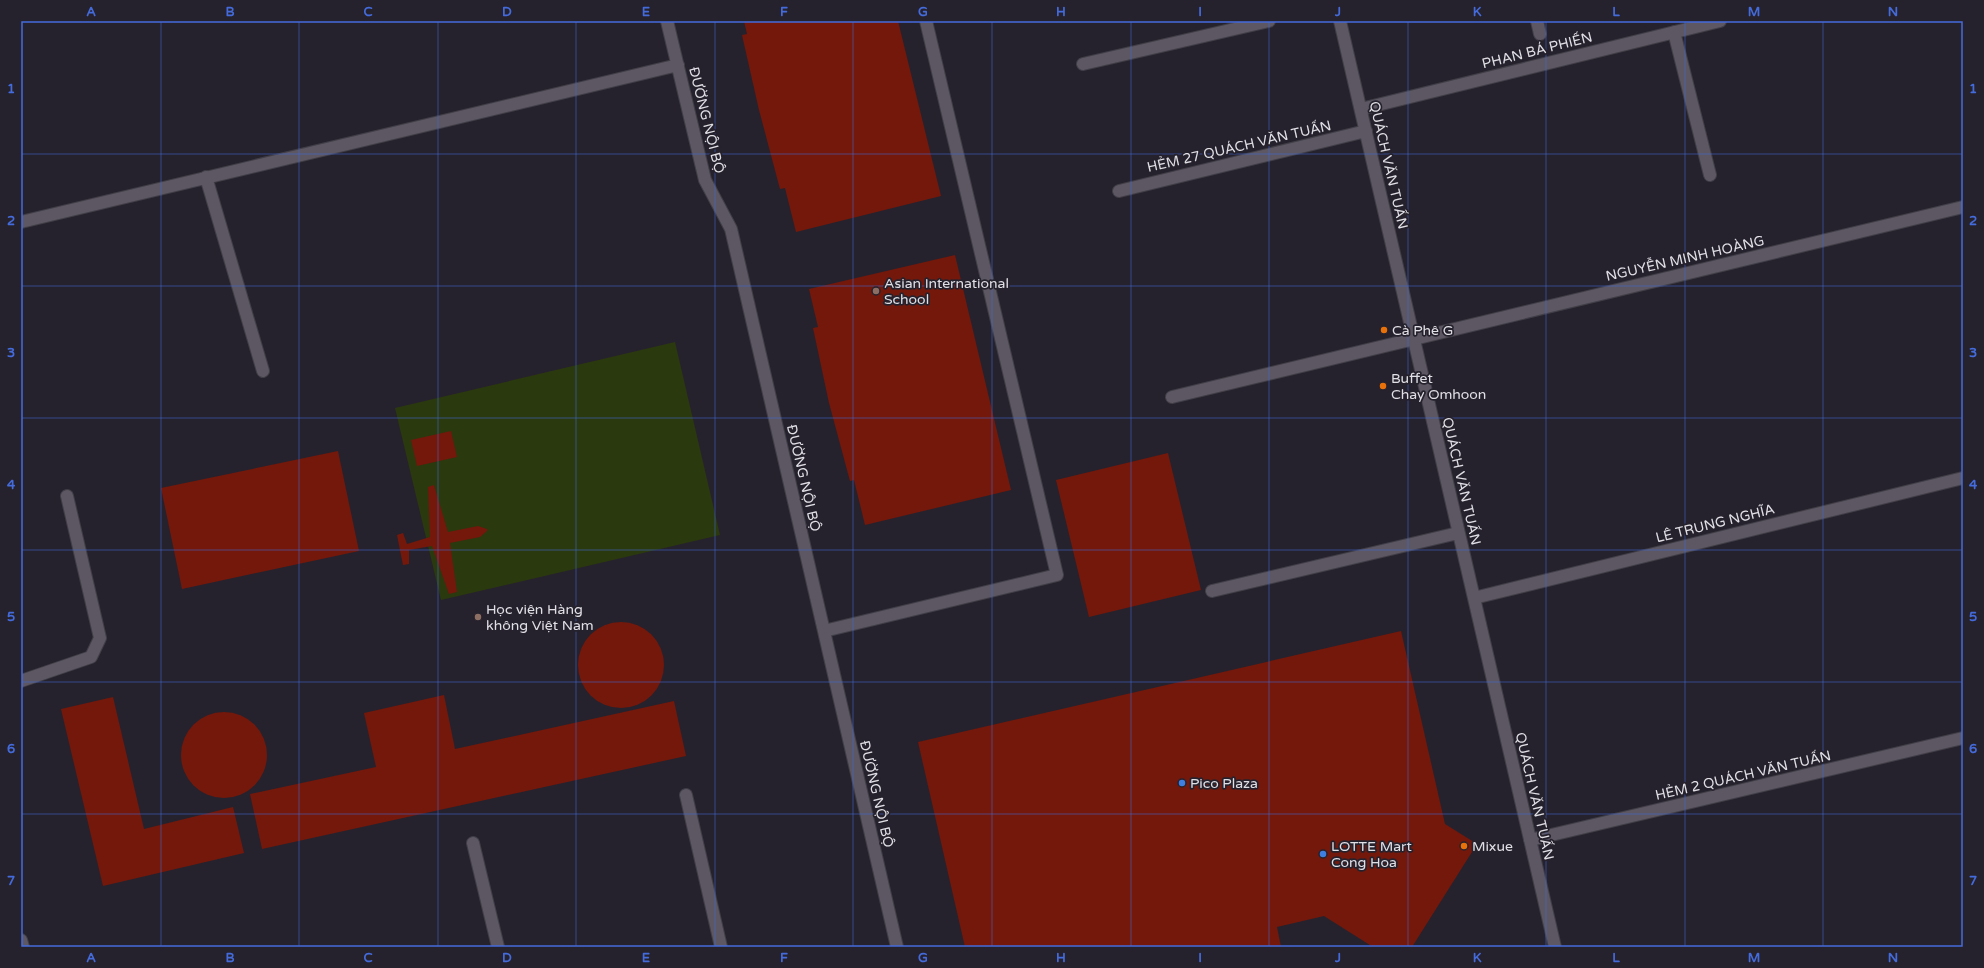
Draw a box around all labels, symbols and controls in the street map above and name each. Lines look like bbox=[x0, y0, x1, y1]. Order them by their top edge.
text: A bbox=[86, 4, 96, 20]
text: B bbox=[225, 4, 235, 20]
text: C bbox=[363, 4, 373, 20]
text: D bbox=[502, 4, 512, 20]
text: E bbox=[642, 4, 650, 20]
text: F bbox=[780, 4, 788, 20]
text: G bbox=[918, 4, 928, 20]
text: H bbox=[1056, 4, 1066, 20]
text: I bbox=[1198, 4, 1202, 20]
text: J bbox=[1334, 4, 1341, 20]
text: K bbox=[1473, 4, 1482, 20]
text: L bbox=[1612, 4, 1620, 20]
text: M bbox=[1748, 4, 1760, 20]
text: N bbox=[1888, 4, 1898, 20]
street label: PHAN BÁ PHIẾN bbox=[1480, 29, 1594, 72]
street label: ĐƯỜNG NỘI BỘ bbox=[685, 65, 728, 175]
text: 1 bbox=[7, 81, 15, 97]
text: 1 bbox=[1969, 81, 1977, 97]
street label: QUÁCH VĂN TUẤN bbox=[1366, 99, 1412, 231]
street label: HẺM 27 QUÁCH VĂN TUẤN bbox=[1145, 117, 1333, 176]
text: 2 bbox=[7, 213, 15, 229]
text: 2 bbox=[1969, 213, 1977, 229]
street label: NGUYỄN MINH HOÀNG bbox=[1604, 232, 1766, 285]
place label: Asian International School bbox=[884, 275, 1009, 308]
marker: Asian International School bbox=[871, 286, 881, 296]
place label: Cà Phê G bbox=[1392, 322, 1453, 339]
marker: Cà Phê G bbox=[1379, 325, 1389, 335]
text: 3 bbox=[7, 345, 15, 361]
text: 3 bbox=[1969, 345, 1977, 361]
place label: Buffet Chay Omhoon bbox=[1391, 370, 1486, 403]
marker: Buffet Chay Omhoon bbox=[1378, 381, 1388, 391]
street label: QUÁCH VĂN TUẤN bbox=[1439, 415, 1485, 547]
street label: ĐƯỜNG NỘI BỘ bbox=[783, 423, 824, 533]
text: 4 bbox=[7, 477, 16, 493]
text: 4 bbox=[1969, 477, 1978, 493]
street label: LÊ TRUNG NGHĨA bbox=[1654, 500, 1776, 546]
place label: Học viện Hàng không Việt Nam bbox=[486, 601, 594, 634]
text: 5 bbox=[7, 609, 15, 625]
text: 5 bbox=[1969, 609, 1977, 625]
marker: Học viện Hàng không Việt Nam bbox=[473, 612, 483, 622]
street label: QUÁCH VĂN TUẤN bbox=[1512, 730, 1558, 862]
street label: ĐƯỜNG NỘI BỘ bbox=[856, 739, 897, 849]
text: 6 bbox=[7, 741, 15, 757]
text: 6 bbox=[1969, 741, 1977, 757]
street label: HẺM 2 QUÁCH VĂN TUẤN bbox=[1654, 747, 1833, 804]
place label: Pico Plaza bbox=[1190, 775, 1258, 792]
marker: Pico Plaza bbox=[1177, 778, 1187, 788]
place label: LOTTE Mart Cong Hoa bbox=[1331, 838, 1412, 871]
place label: Mixue bbox=[1472, 838, 1513, 855]
marker: Mixue bbox=[1459, 841, 1469, 851]
marker: LOTTE Mart Cong Hoa bbox=[1318, 849, 1328, 859]
text: 7 bbox=[7, 873, 15, 889]
text: 7 bbox=[1969, 873, 1977, 889]
text: A bbox=[86, 950, 96, 966]
text: B bbox=[225, 950, 235, 966]
text: C bbox=[363, 950, 373, 966]
text: D bbox=[502, 950, 512, 966]
text: E bbox=[642, 950, 650, 966]
text: F bbox=[780, 950, 788, 966]
text: G bbox=[918, 950, 928, 966]
text: H bbox=[1056, 950, 1066, 966]
text: I bbox=[1198, 950, 1202, 966]
text: J bbox=[1334, 950, 1341, 966]
text: K bbox=[1473, 950, 1482, 966]
text: L bbox=[1612, 950, 1620, 966]
text: M bbox=[1748, 950, 1760, 966]
text: N bbox=[1888, 950, 1898, 966]

